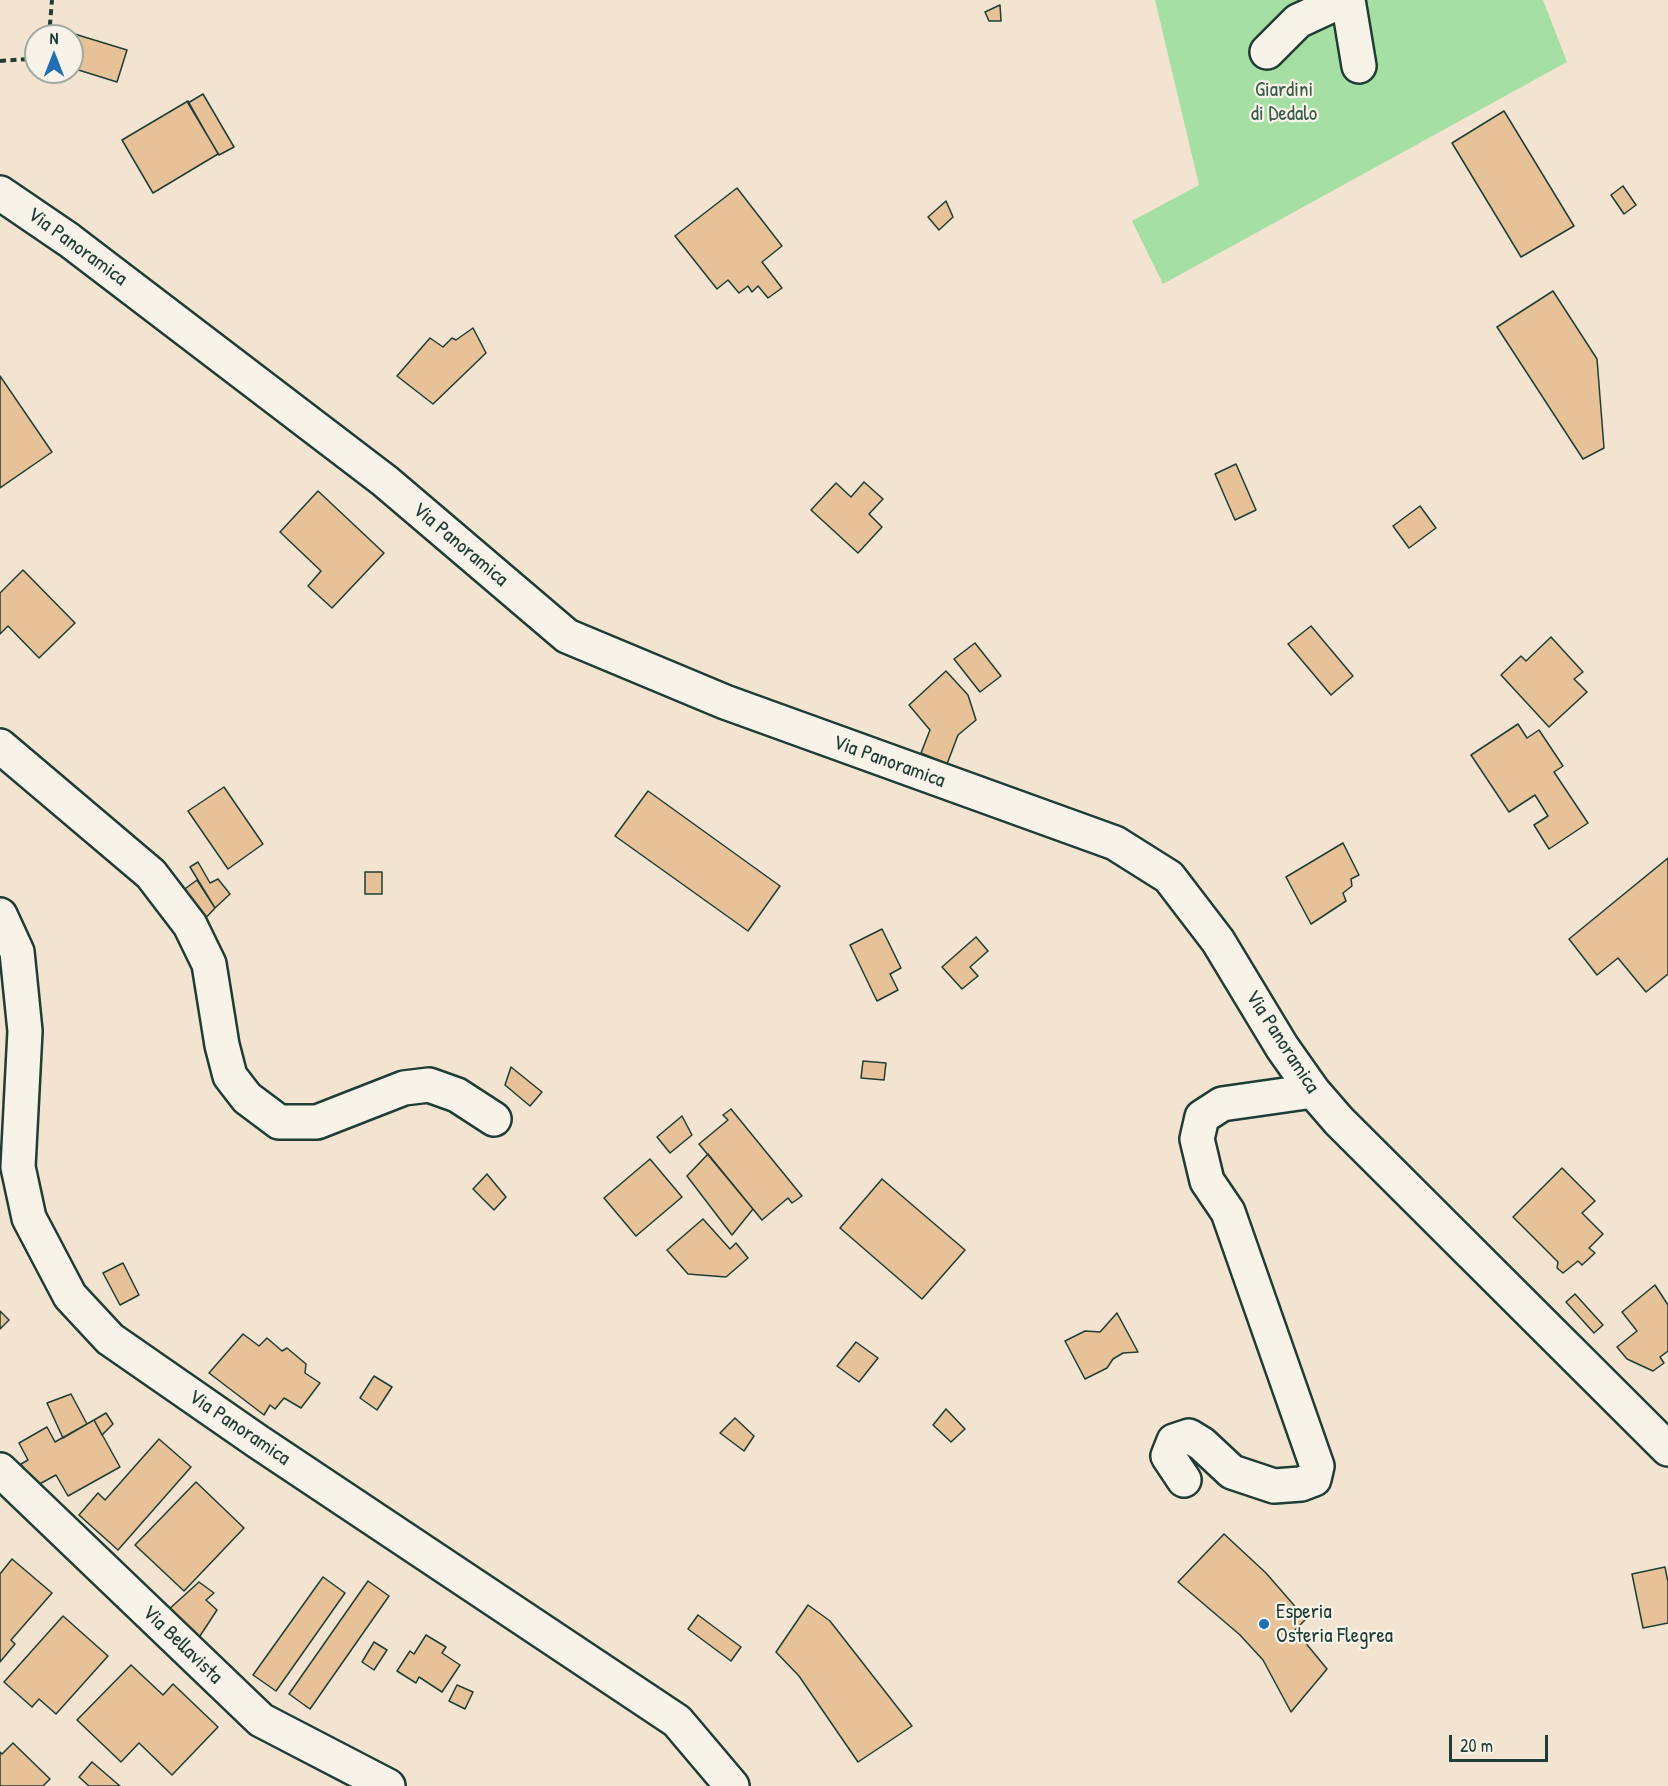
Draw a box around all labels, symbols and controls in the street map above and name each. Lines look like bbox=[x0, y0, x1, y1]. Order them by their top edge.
north arrow bbox=[24, 24, 84, 84]
text: N bbox=[50, 27, 58, 49]
park label: Giardini di Dedalo bbox=[1251, 77, 1317, 127]
street label: Via Panoramica bbox=[22, 202, 132, 292]
street label: Via Panoramica bbox=[407, 498, 513, 592]
street label: Via Panoramica bbox=[829, 730, 949, 794]
street label: Via Panoramica bbox=[1239, 986, 1325, 1098]
street label: Via Panoramica bbox=[183, 1385, 295, 1471]
place label: Esperia Osteria Flegrea bbox=[1276, 1599, 1393, 1649]
street label: Via Bellavista bbox=[136, 1600, 228, 1690]
marker: Esperia Osteria Flegrea bbox=[1257, 1617, 1271, 1631]
scale bar bbox=[1452, 1723, 1551, 1761]
text: 20 m bbox=[1460, 1733, 1493, 1758]

